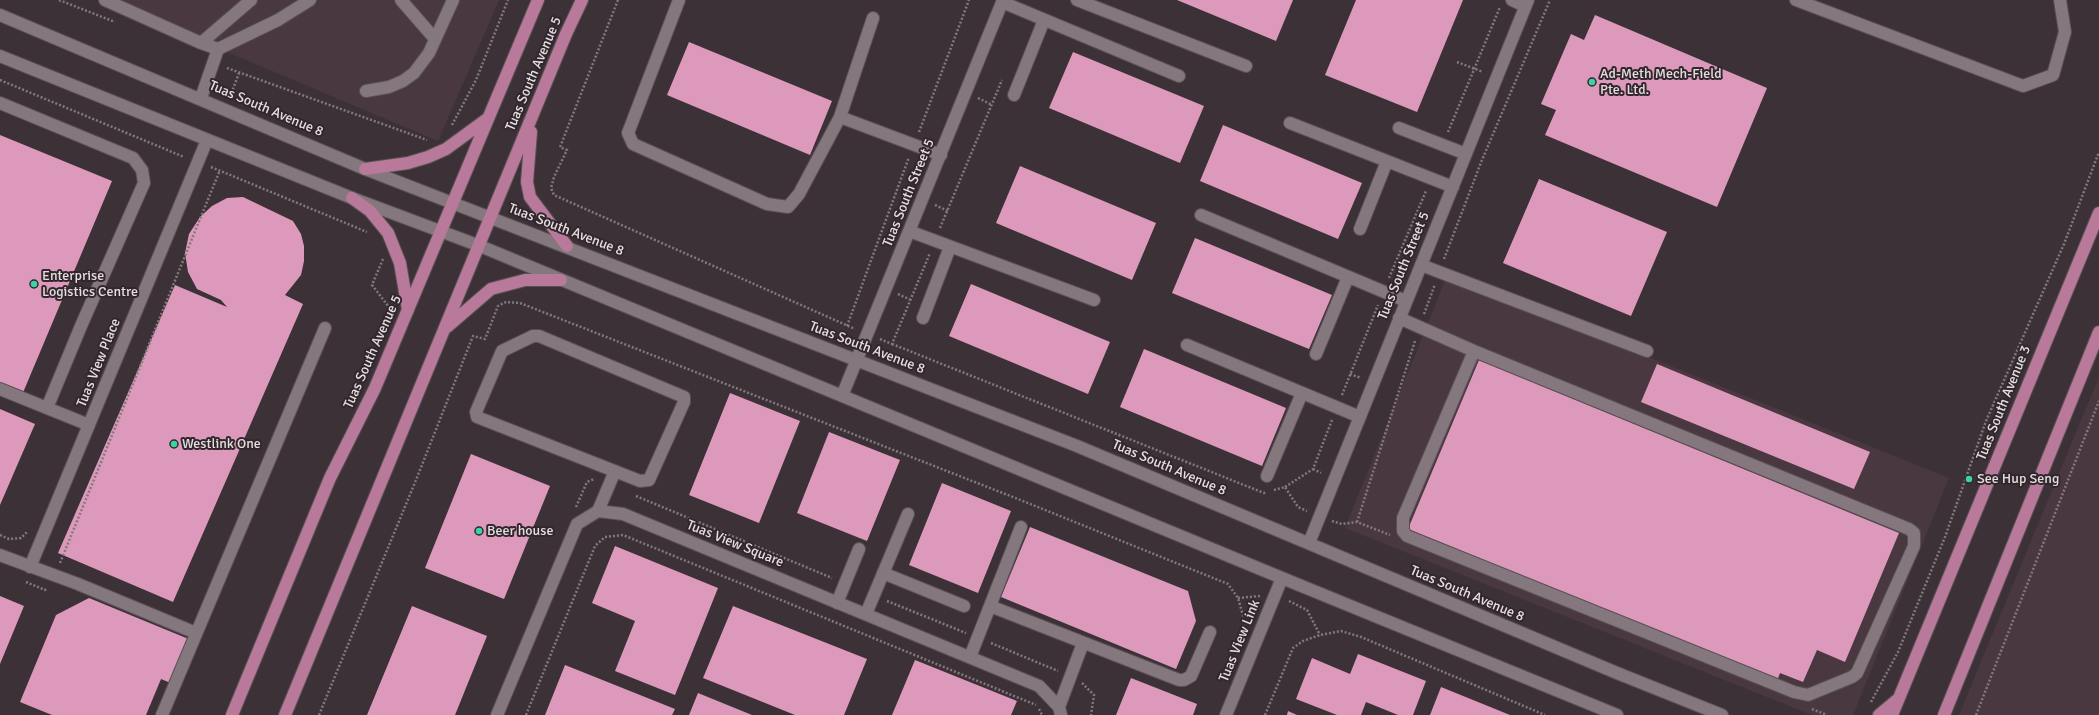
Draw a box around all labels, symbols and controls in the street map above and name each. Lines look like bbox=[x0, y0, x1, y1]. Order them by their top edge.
street label: Tuas South Avenue 5 bbox=[502, 14, 566, 134]
place label: Ad-Meth Mech-Field Pte. Ltd. bbox=[1600, 66, 1722, 98]
street label: Tuas South Avenue 8 bbox=[206, 77, 326, 141]
marker: Ad-Meth Mech-Field Pte. Ltd. bbox=[1587, 77, 1597, 87]
street label: Tuas South Street 5 bbox=[880, 136, 938, 250]
street label: Tuas South Avenue 8 bbox=[506, 200, 626, 260]
street label: Tuas South Street 5 bbox=[1375, 209, 1433, 323]
place label: Enterprise Logistics Centre bbox=[42, 268, 138, 300]
marker: Enterprise Logistics Centre bbox=[29, 279, 39, 289]
street label: Tuas South Avenue 5 bbox=[340, 293, 406, 411]
street label: Tuas View Place bbox=[74, 316, 124, 410]
street label: Tuas South Avenue 8 bbox=[807, 318, 927, 378]
street label: Tuas South Avenue 3 bbox=[1973, 343, 2035, 463]
place label: Westlink One bbox=[182, 436, 261, 452]
street label: Tuas South Avenue 8 bbox=[1109, 436, 1229, 500]
marker: Westlink One bbox=[169, 439, 179, 449]
place label: See Hup Seng bbox=[1977, 471, 2059, 487]
marker: See Hup Seng bbox=[1964, 474, 1974, 484]
street label: Tuas View Square bbox=[684, 517, 786, 571]
place label: Beer house bbox=[487, 523, 553, 539]
marker: Beer house bbox=[474, 526, 484, 536]
street label: Tuas South Avenue 8 bbox=[1407, 562, 1527, 626]
street label: Tuas View Link bbox=[1216, 597, 1264, 685]

